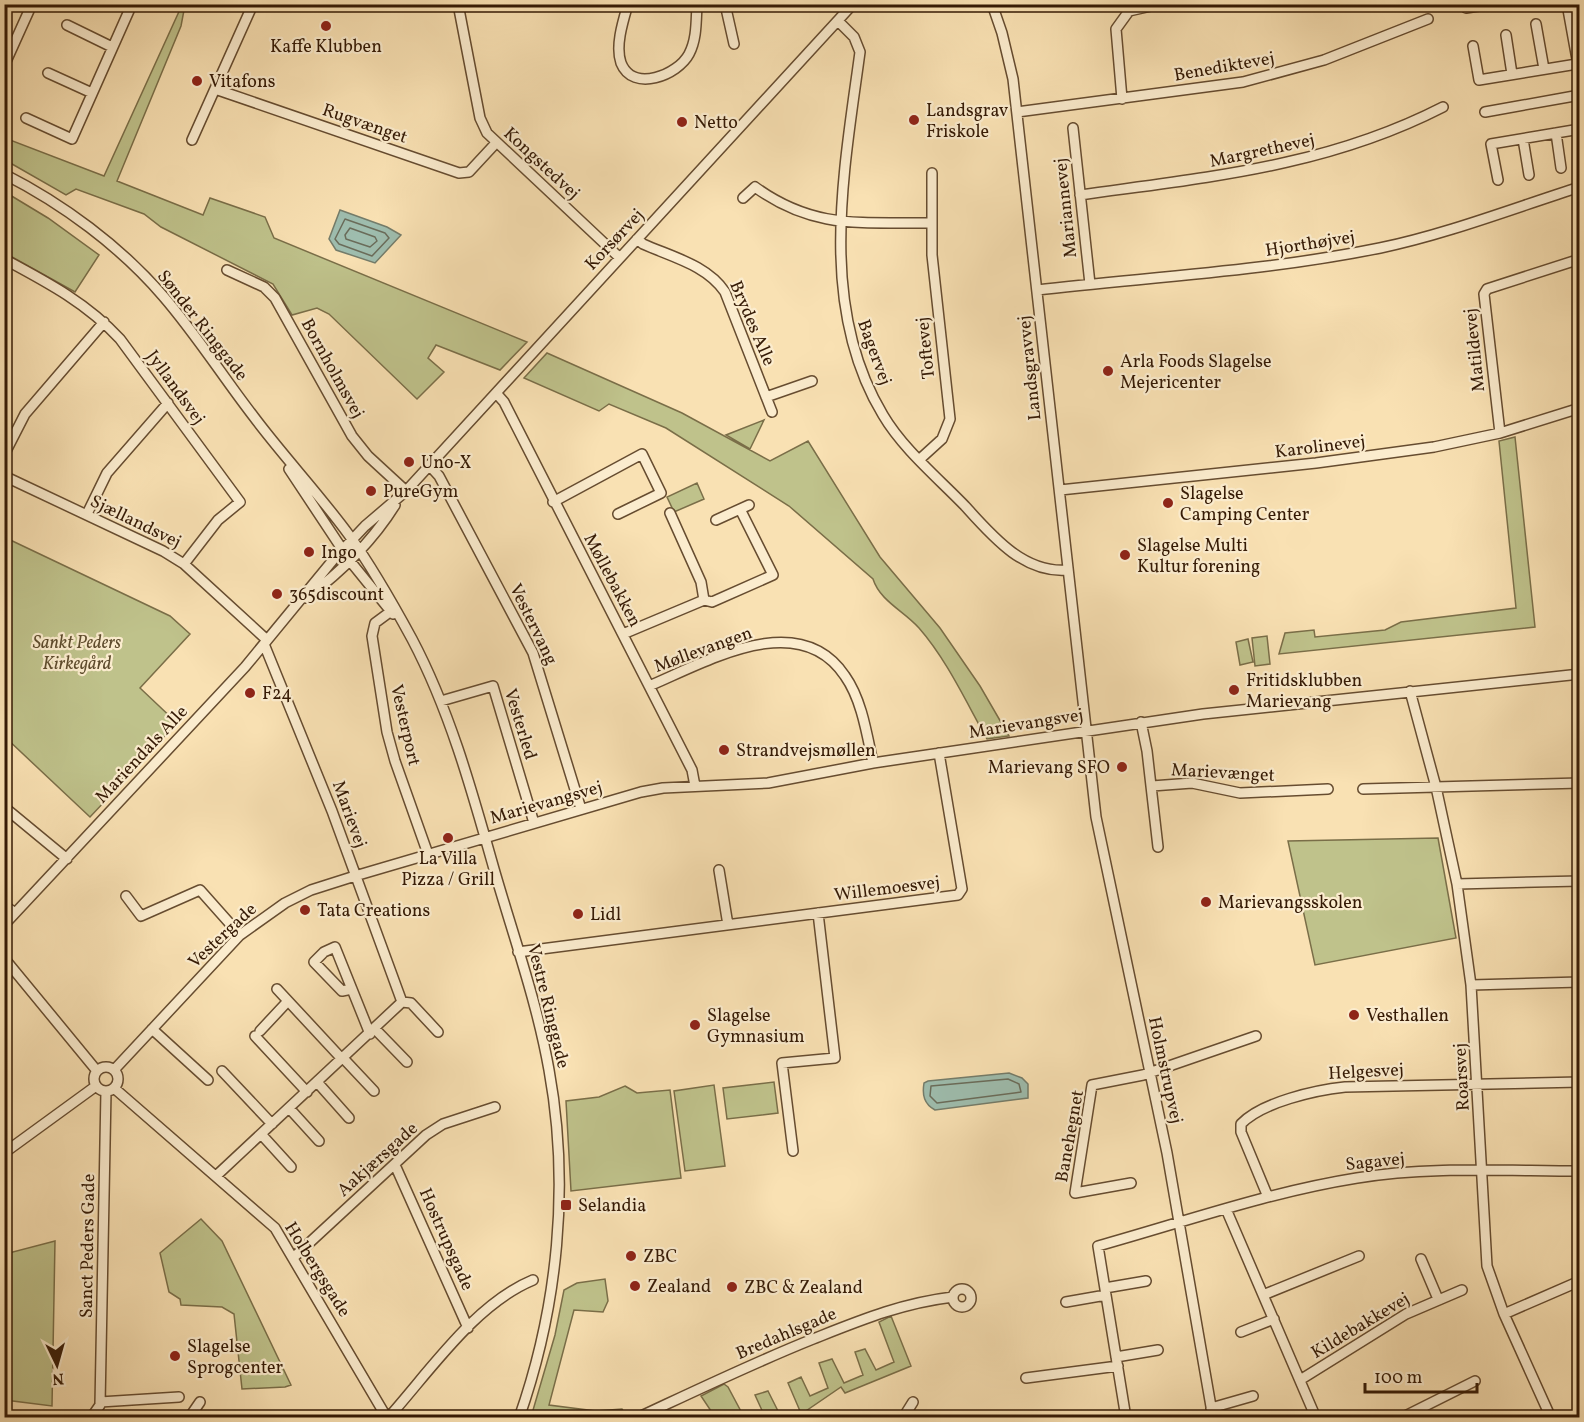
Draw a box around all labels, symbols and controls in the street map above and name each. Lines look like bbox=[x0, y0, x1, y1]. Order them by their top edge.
marker: Kaffe Klubben bbox=[319, 19, 333, 33]
place label: Kaffe Klubben bbox=[270, 35, 382, 60]
street label: Benediktevej bbox=[1172, 46, 1277, 89]
place label: Vitafons bbox=[209, 70, 275, 95]
marker: Vitafons bbox=[190, 74, 204, 88]
street label: Rugvænget bbox=[319, 98, 410, 151]
place label: Landsgrav Friskole bbox=[926, 99, 1009, 145]
place label: Netto bbox=[694, 111, 738, 136]
marker: Landsgrav Friskole bbox=[907, 113, 921, 127]
marker: Netto bbox=[675, 115, 689, 129]
street label: Kongstedvej bbox=[497, 122, 585, 206]
street label: Margrethevej bbox=[1207, 128, 1317, 175]
street label: Mariannevej bbox=[1049, 157, 1084, 259]
street label: Korsørvej bbox=[580, 204, 650, 276]
street label: Hjorthøjvej bbox=[1264, 225, 1357, 264]
street label: Sønder Ringgade bbox=[151, 265, 253, 387]
street label: Brydes Alle bbox=[722, 277, 781, 370]
street label: Matildevej bbox=[1459, 307, 1492, 393]
street label: Bornholmsvej bbox=[294, 314, 369, 423]
street label: Landsgravvej bbox=[1013, 314, 1048, 421]
street label: Bagervej bbox=[850, 316, 897, 389]
street label: Toftevej bbox=[911, 316, 942, 380]
street label: Jyllandsvej bbox=[139, 346, 210, 430]
place label: Arla Foods Slagelse Mejericenter bbox=[1120, 350, 1272, 396]
marker: Arla Foods Slagelse Mejericenter bbox=[1101, 364, 1115, 378]
street label: Karolinevej bbox=[1274, 430, 1367, 465]
place label: Uno-X bbox=[421, 451, 472, 476]
marker: Uno-X bbox=[402, 455, 416, 469]
place label: PureGym bbox=[383, 480, 459, 505]
place label: Slagelse Camping Center bbox=[1180, 482, 1310, 528]
marker: PureGym bbox=[364, 484, 378, 498]
street label: Sjællandsvej bbox=[86, 490, 185, 555]
marker: Slagelse Camping Center bbox=[1161, 496, 1175, 510]
street label: Møllebakken bbox=[577, 530, 647, 632]
place label: Slagelse Multi Kultur forening bbox=[1137, 534, 1260, 580]
place label: Ingo bbox=[321, 541, 357, 566]
marker: Ingo bbox=[302, 545, 316, 559]
marker: Slagelse Multi Kultur forening bbox=[1118, 548, 1132, 562]
street label: Vestervang bbox=[502, 580, 563, 669]
place label: 365discount bbox=[289, 583, 384, 608]
marker: 365discount bbox=[270, 587, 284, 601]
street label: Møllevangen bbox=[651, 621, 756, 680]
park label: Sankt Peders Kirkegård bbox=[33, 631, 122, 677]
place label: Fritidsklubben Marievang bbox=[1246, 669, 1362, 715]
place label: F24 bbox=[262, 682, 292, 707]
street label: Vesterport bbox=[383, 682, 426, 769]
marker: Fritidsklubben Marievang bbox=[1227, 683, 1241, 697]
marker: F24 bbox=[243, 686, 257, 700]
street label: Vesterled bbox=[497, 686, 542, 763]
street label: Mariendals Alle bbox=[90, 701, 194, 810]
street label: Marievangsvej bbox=[967, 703, 1085, 746]
place label: Strandvejsmøllen bbox=[736, 739, 876, 764]
marker: Strandvejsmøllen bbox=[717, 743, 731, 757]
place label: Marievang SFO bbox=[988, 756, 1110, 781]
street label: Marievænget bbox=[1170, 758, 1275, 789]
marker: Marievang SFO bbox=[1115, 760, 1129, 774]
street label: Marievangsvej bbox=[487, 775, 605, 831]
street label: Marievej bbox=[325, 777, 372, 852]
marker: La Villa Pizza / Grill bbox=[441, 831, 455, 845]
place label: La Villa Pizza / Grill bbox=[401, 847, 495, 893]
street label: Willemoesvej bbox=[833, 871, 942, 908]
place label: Marievangsskolen bbox=[1218, 891, 1363, 916]
marker: Marievangsskolen bbox=[1199, 895, 1213, 909]
street label: Vestergade bbox=[183, 898, 263, 975]
place label: Tata Creations bbox=[317, 899, 430, 924]
marker: Tata Creations bbox=[298, 903, 312, 917]
place label: Lidl bbox=[590, 903, 621, 928]
marker: Lidl bbox=[571, 907, 585, 921]
street label: Vestre Ringgade bbox=[520, 942, 575, 1071]
place label: Slagelse Gymnasium bbox=[707, 1004, 805, 1050]
place label: Vesthallen bbox=[1366, 1004, 1449, 1029]
marker: Vesthallen bbox=[1347, 1008, 1361, 1022]
street label: Holmstrupvej bbox=[1141, 1014, 1188, 1126]
marker: Slagelse Gymnasium bbox=[688, 1018, 702, 1032]
street label: Roarsvej bbox=[1448, 1042, 1477, 1112]
street label: Helgesvej bbox=[1328, 1058, 1404, 1087]
street label: Banehegnet bbox=[1050, 1088, 1091, 1184]
street label: Aakjærsgade bbox=[332, 1117, 424, 1203]
street label: Sagavej bbox=[1344, 1147, 1406, 1178]
street label: Sanct Peders Gade bbox=[75, 1174, 102, 1319]
street label: Hostrupsgade bbox=[412, 1184, 479, 1295]
place label: Selandia bbox=[578, 1194, 646, 1219]
marker: Selandia bbox=[559, 1198, 573, 1212]
street label: Holbergsgade bbox=[278, 1217, 356, 1322]
place label: ZBC bbox=[643, 1245, 677, 1270]
marker: ZBC bbox=[624, 1249, 638, 1263]
place label: Zealand bbox=[647, 1275, 711, 1300]
place label: ZBC & Zealand bbox=[744, 1276, 863, 1301]
marker: Zealand bbox=[628, 1279, 642, 1293]
marker: ZBC & Zealand bbox=[725, 1280, 739, 1294]
street label: Kildebakkevej bbox=[1307, 1287, 1415, 1366]
street label: Bredahlsgade bbox=[732, 1302, 841, 1367]
north arrow bbox=[27, 1335, 87, 1395]
place label: Slagelse Sprogcenter bbox=[187, 1335, 284, 1381]
marker: Slagelse Sprogcenter bbox=[168, 1349, 182, 1363]
scale bar bbox=[1365, 1356, 1478, 1394]
text: N bbox=[51, 1366, 65, 1389]
text: 100 m bbox=[1374, 1366, 1423, 1391]

